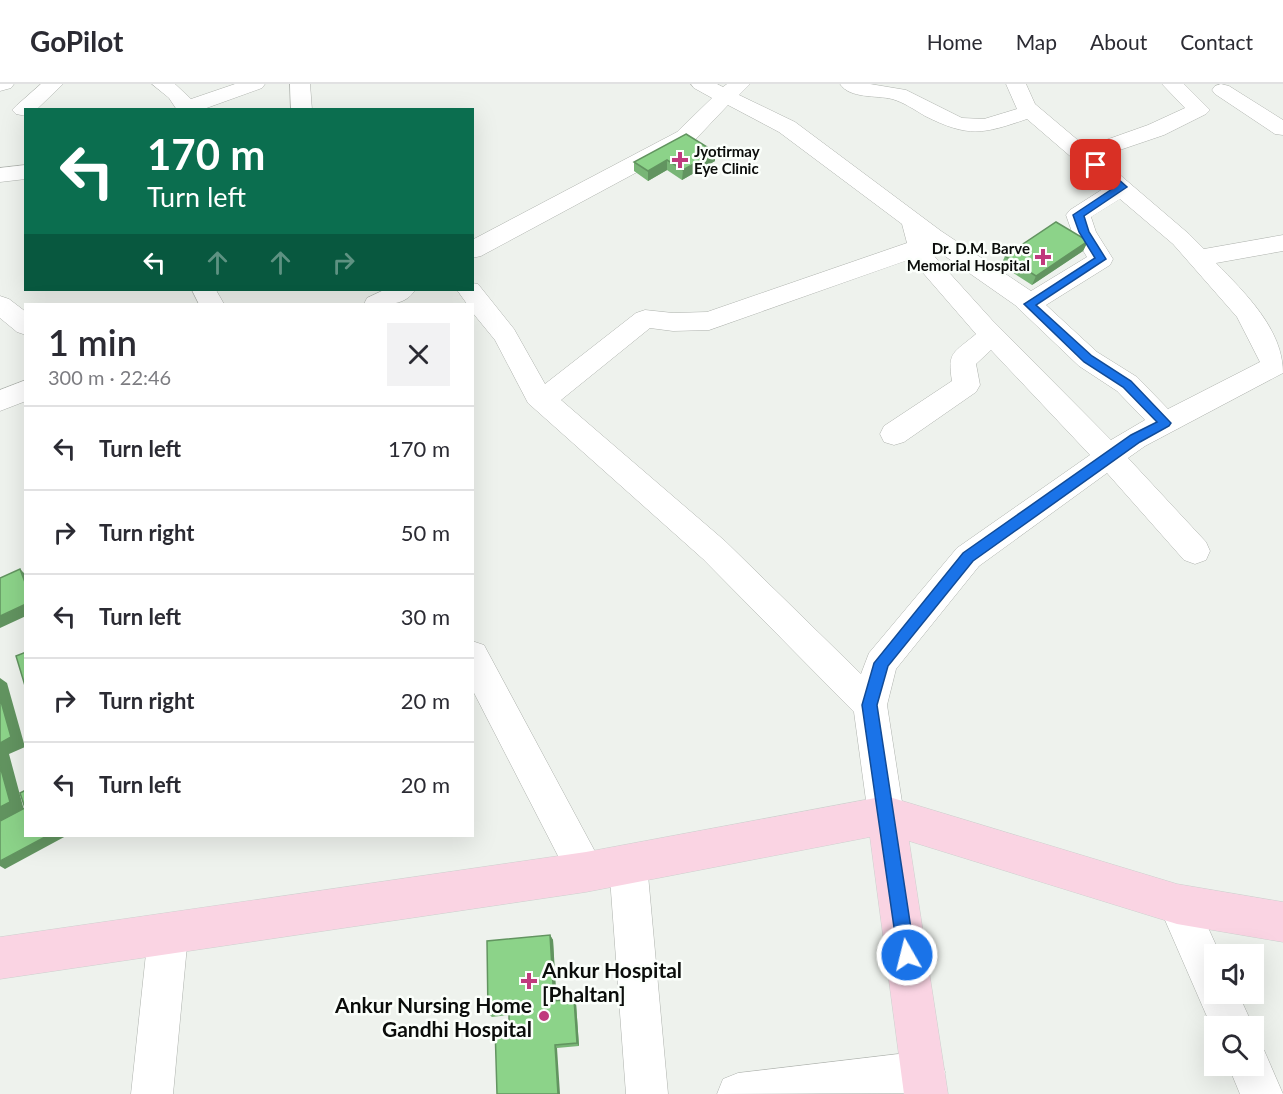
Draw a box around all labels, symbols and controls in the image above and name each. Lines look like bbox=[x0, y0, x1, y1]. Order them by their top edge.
text: GoPilot bbox=[30, 24, 123, 58]
text: Home bbox=[927, 29, 983, 54]
text: Map bbox=[1016, 29, 1057, 54]
text: About bbox=[1090, 29, 1147, 54]
text: Contact bbox=[1180, 29, 1253, 54]
text: 170 m bbox=[147, 129, 265, 179]
icon: left bbox=[48, 132, 126, 210]
pin bbox=[1070, 139, 1121, 190]
place label: Jyotirmay Eye Clinic bbox=[694, 142, 760, 177]
icon: arrive bbox=[1079, 148, 1112, 181]
marker: Jyotirmay Eye Clinic bbox=[671, 151, 689, 169]
text: Turn left bbox=[147, 180, 246, 213]
place label: Dr. D.M. Barve Memorial Hospital bbox=[907, 239, 1030, 274]
icon: left bbox=[138, 246, 171, 279]
icon: ahead bbox=[201, 246, 234, 279]
icon: ahead bbox=[264, 246, 297, 279]
icon: right bbox=[327, 246, 360, 279]
marker: Dr. D.M. Barve Memorial Hospital bbox=[1034, 248, 1052, 266]
text: 1 min bbox=[48, 320, 137, 364]
button: close bbox=[387, 323, 450, 386]
text: 300 m · 22:46 bbox=[48, 365, 171, 389]
icon: left bbox=[48, 432, 81, 465]
text: Turn left bbox=[99, 435, 181, 462]
text: 170 m bbox=[388, 435, 450, 462]
icon: right bbox=[48, 516, 81, 549]
text: Turn right bbox=[99, 519, 194, 546]
text: 50 m bbox=[401, 519, 450, 546]
icon: left bbox=[48, 600, 81, 633]
text: Turn left bbox=[99, 603, 181, 630]
text: 30 m bbox=[401, 603, 450, 630]
icon: right bbox=[48, 684, 81, 717]
text: Turn right bbox=[99, 687, 194, 714]
text: 20 m bbox=[401, 687, 450, 714]
icon: left bbox=[48, 768, 81, 801]
text: Turn left bbox=[99, 771, 181, 798]
text: 20 m bbox=[401, 771, 450, 798]
position arrow bbox=[875, 923, 939, 987]
map controls bbox=[1204, 944, 1264, 1076]
button: sound bbox=[1204, 944, 1264, 1004]
place label: Ankur Hospital [Phaltan] bbox=[541, 957, 682, 1006]
marker: Ankur Hospital [Phaltan] bbox=[520, 972, 538, 990]
place label: Ankur Nursing Home Gandhi Hospital bbox=[334, 992, 532, 1041]
marker: Ankur Nursing Home Gandhi Hospital bbox=[537, 1009, 551, 1023]
button: search bbox=[1204, 1016, 1264, 1076]

